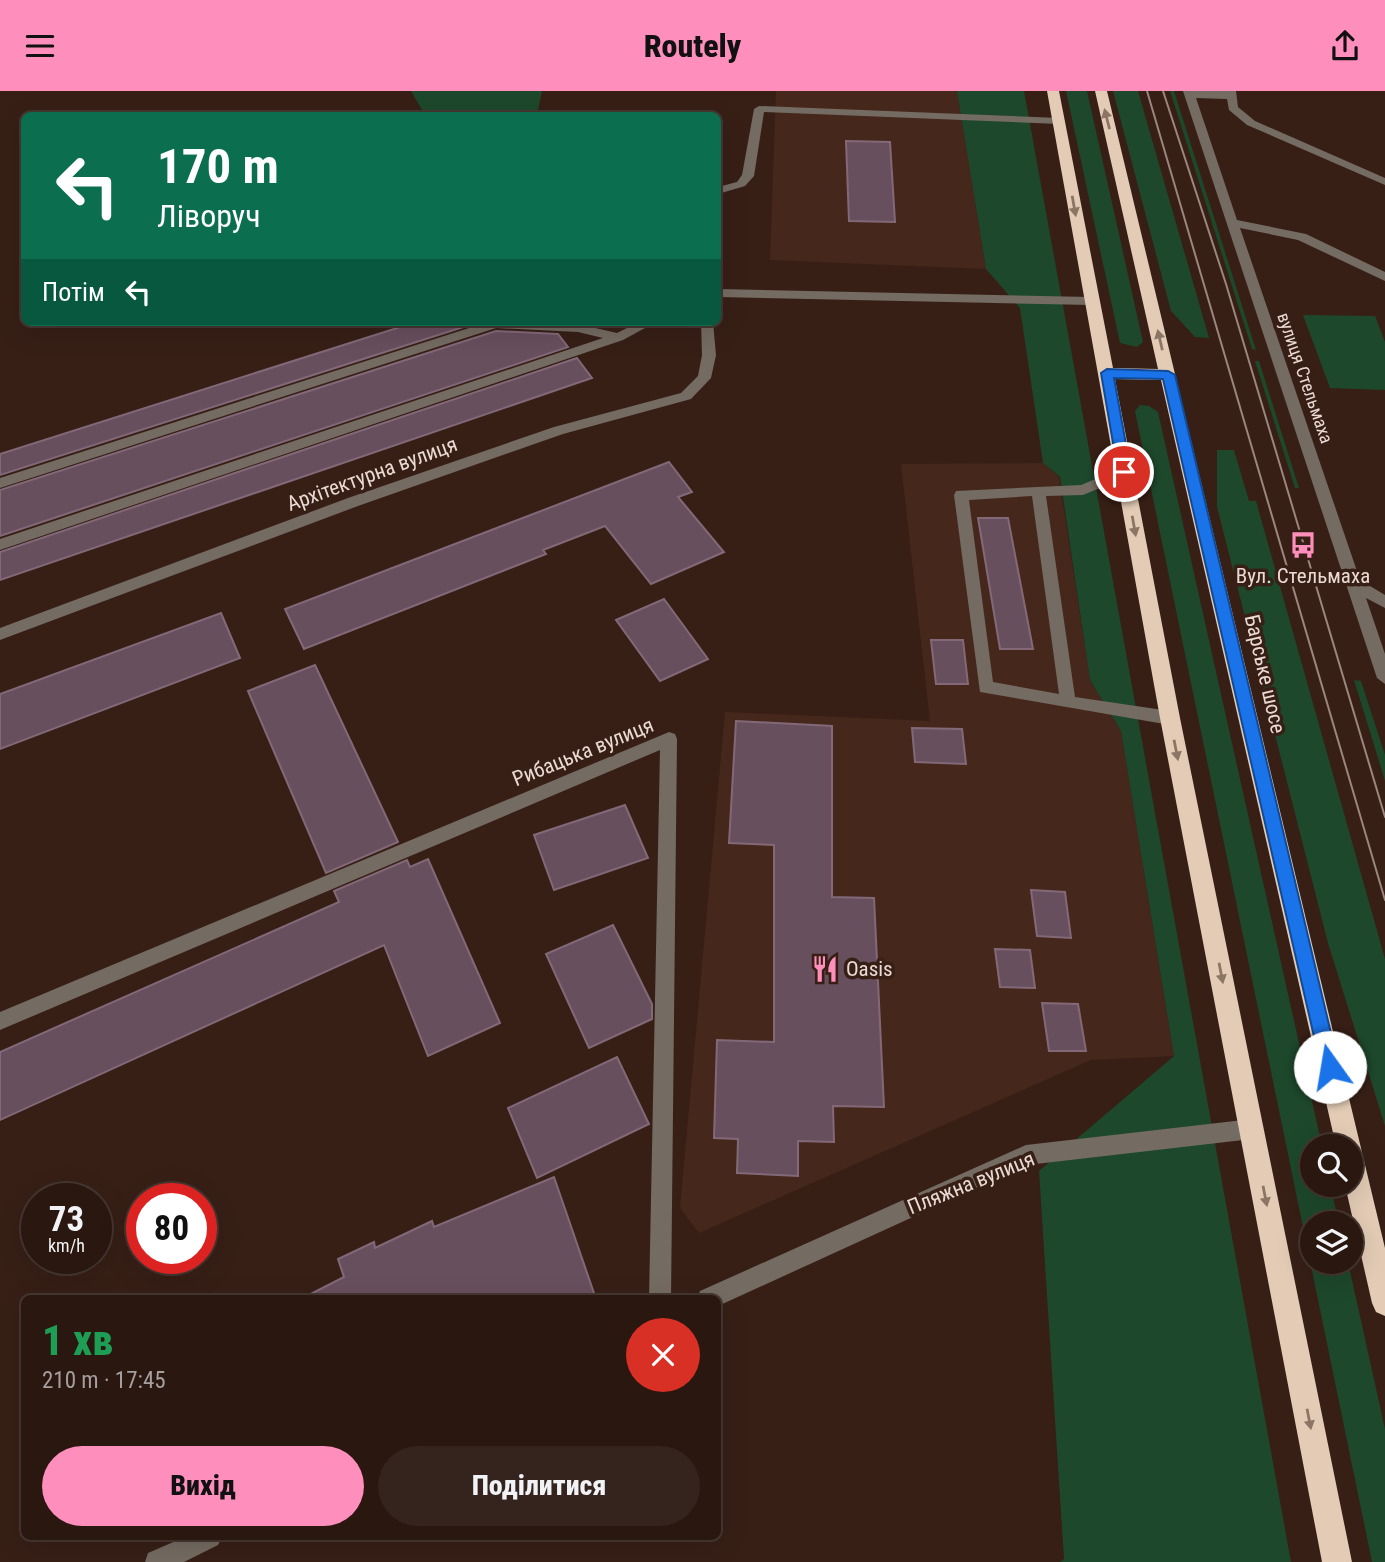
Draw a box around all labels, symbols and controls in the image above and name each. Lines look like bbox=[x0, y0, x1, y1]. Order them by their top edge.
icon: menu bbox=[21, 27, 59, 65]
text: Routely bbox=[644, 27, 741, 65]
icon: share bbox=[1326, 27, 1364, 65]
one-way arrow bbox=[1102, 108, 1113, 130]
text: 170 m bbox=[157, 138, 279, 195]
icon: left bbox=[42, 140, 133, 231]
one-way arrow bbox=[1069, 195, 1080, 217]
text: Ліворуч bbox=[157, 197, 261, 235]
icon: left bbox=[119, 273, 157, 311]
text: Потім bbox=[42, 277, 105, 307]
street label: вулиця Стельмаха bbox=[1273, 310, 1338, 446]
one-way arrow bbox=[1154, 329, 1165, 351]
street label: Архітектурна вулиця bbox=[284, 432, 460, 516]
pin bbox=[1094, 442, 1154, 502]
icon: arrive bbox=[1105, 453, 1143, 491]
one-way arrow bbox=[1129, 515, 1140, 537]
bus stop icon: Вул. Стельмаха bbox=[1288, 530, 1318, 560]
place label: Вул. Стельмаха bbox=[1236, 564, 1370, 588]
street label: Барське шосе bbox=[1240, 612, 1290, 736]
street label: Рибацька вулиця bbox=[509, 713, 657, 791]
one-way arrow bbox=[1171, 739, 1182, 761]
restaurant icon: Oasis bbox=[810, 954, 840, 984]
place label: Oasis bbox=[846, 957, 893, 981]
one-way arrow bbox=[1215, 962, 1226, 984]
position arrow bbox=[1293, 1030, 1367, 1104]
map controls bbox=[1300, 1134, 1363, 1274]
button: search bbox=[1300, 1134, 1363, 1197]
street label: Пляжна вулиця bbox=[904, 1147, 1038, 1219]
speed limit sign: 80 bbox=[126, 1183, 217, 1274]
one-way arrow bbox=[1260, 1185, 1271, 1207]
text: 73 bbox=[49, 1199, 84, 1240]
button: layers bbox=[1300, 1211, 1363, 1274]
text: km/h bbox=[48, 1235, 85, 1256]
text: 1 хв bbox=[42, 1316, 113, 1365]
button: close bbox=[626, 1318, 700, 1392]
text: 210 m · 17:45 bbox=[42, 1367, 166, 1394]
one-way arrow bbox=[1303, 1408, 1314, 1430]
button: Вихід bbox=[42, 1446, 364, 1526]
button: Поділитися bbox=[378, 1446, 700, 1526]

